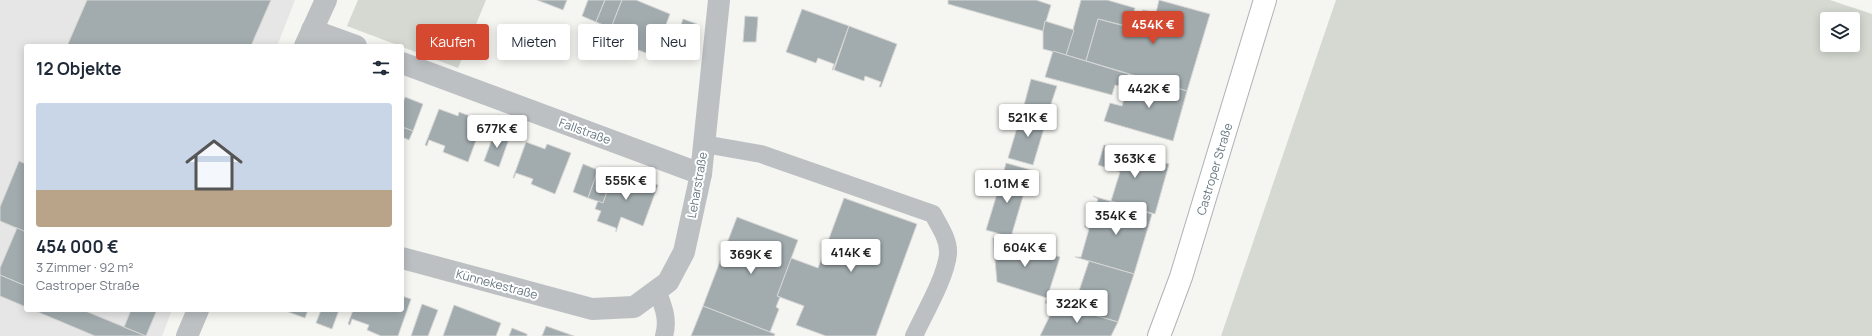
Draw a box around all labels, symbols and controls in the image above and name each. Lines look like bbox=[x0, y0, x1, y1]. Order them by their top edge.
pin: 454K € bbox=[1120, 11, 1186, 45]
map controls bbox=[1820, 12, 1860, 52]
button: layers bbox=[1820, 12, 1860, 52]
text: 454K € bbox=[1131, 15, 1175, 33]
chip: Kaufen bbox=[416, 24, 489, 60]
chip: Mieten bbox=[497, 24, 570, 60]
chip: Filter bbox=[578, 24, 638, 60]
chip: Neu bbox=[646, 24, 700, 60]
text: 12 Objekte bbox=[36, 57, 122, 80]
icon: filters bbox=[370, 57, 392, 79]
pin: 442K € bbox=[1116, 75, 1182, 109]
text: 442K € bbox=[1127, 79, 1171, 97]
pin: 521K € bbox=[995, 104, 1061, 138]
text: 521K € bbox=[1008, 108, 1048, 126]
street label: Fallstraße bbox=[557, 114, 613, 148]
pin: 677K € bbox=[464, 115, 530, 149]
text: 677K € bbox=[476, 119, 518, 137]
street label: Castroper Straße bbox=[1192, 121, 1236, 217]
icon: home bbox=[178, 129, 250, 201]
pin: 363K € bbox=[1102, 145, 1168, 179]
text: 363K € bbox=[1114, 149, 1156, 167]
street label: Leharstraße bbox=[683, 150, 711, 220]
pin: 555K € bbox=[593, 167, 659, 201]
pin: 1.01M € bbox=[970, 170, 1044, 204]
text: 555K € bbox=[605, 171, 647, 189]
text: 1.01M € bbox=[984, 174, 1030, 192]
pin: 354K € bbox=[1083, 202, 1149, 236]
text: 354K € bbox=[1095, 206, 1137, 224]
pin: 604K € bbox=[992, 234, 1058, 268]
text: 454 000 € bbox=[36, 235, 119, 258]
text: 604K € bbox=[1003, 238, 1047, 256]
pin: 414K € bbox=[818, 239, 884, 273]
pin: 369K € bbox=[718, 241, 784, 275]
text: 414K € bbox=[830, 243, 872, 261]
text: 369K € bbox=[729, 245, 773, 263]
text: 3 Zimmer · 92 m² bbox=[36, 258, 134, 276]
street label: Künnekestraße bbox=[454, 265, 540, 303]
text: Castroper Straße bbox=[36, 276, 140, 294]
pin: 322K € bbox=[1044, 290, 1110, 324]
text: 322K € bbox=[1056, 294, 1098, 312]

